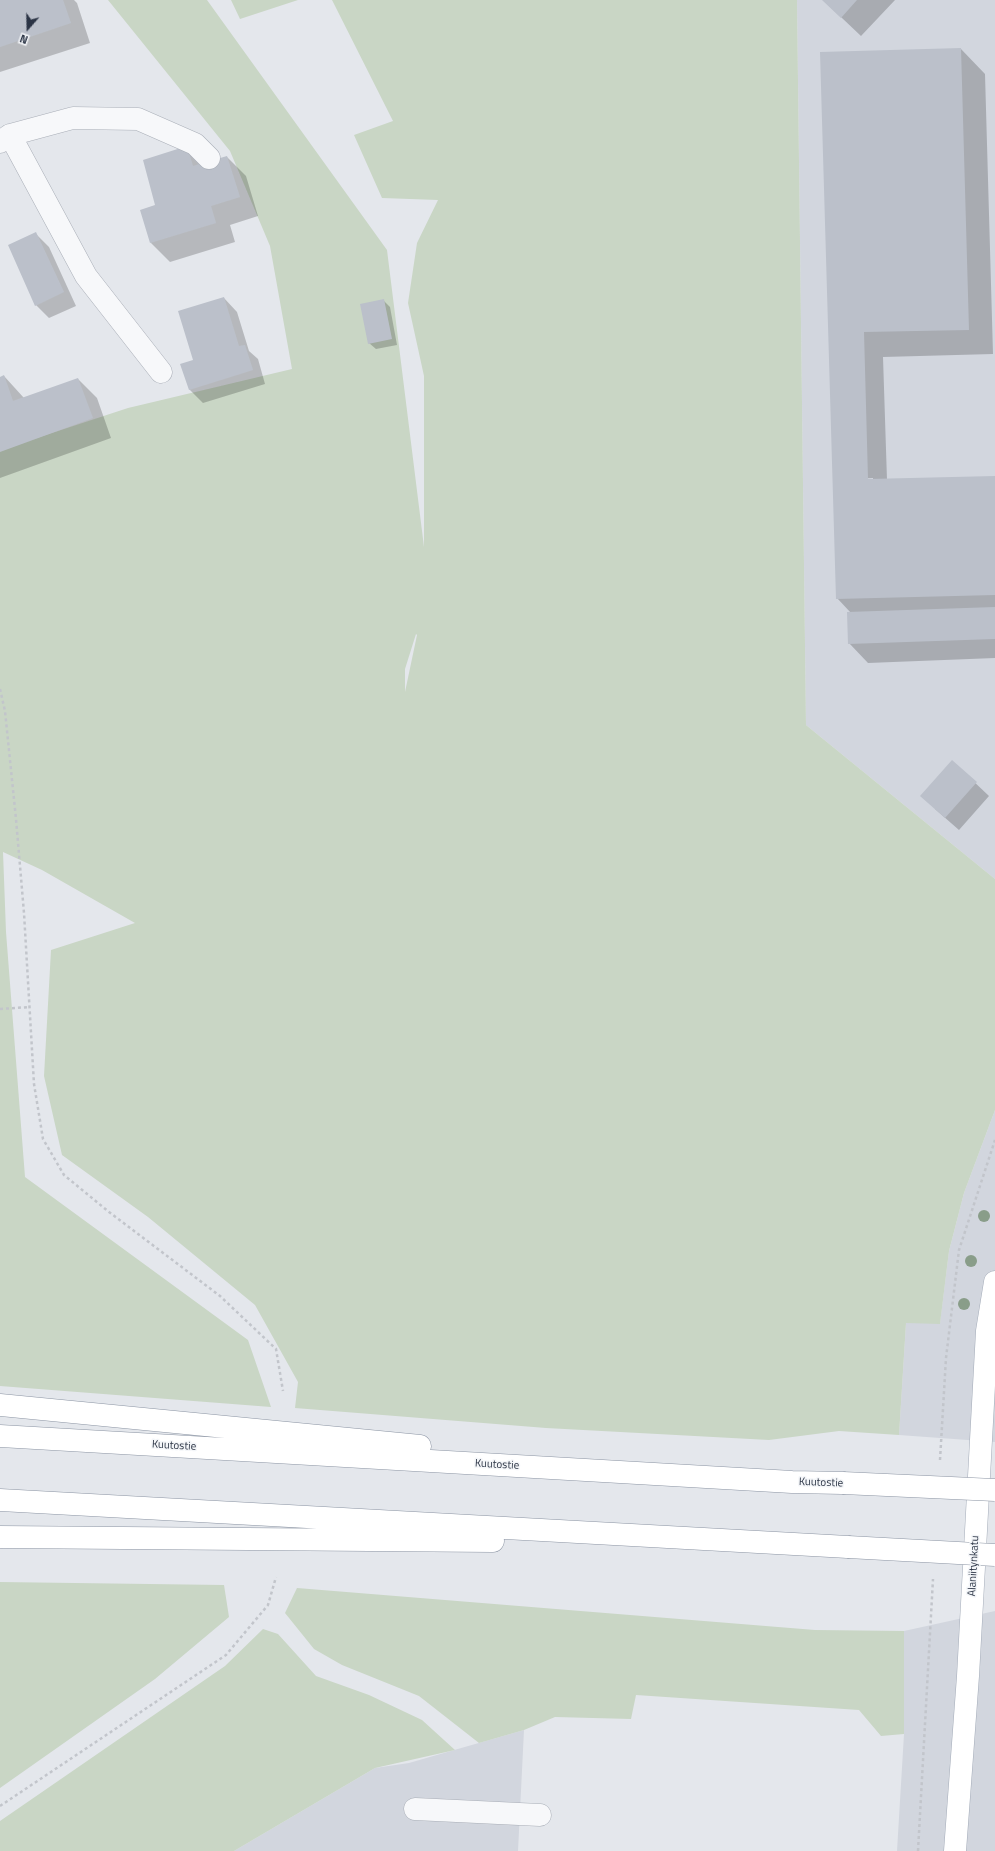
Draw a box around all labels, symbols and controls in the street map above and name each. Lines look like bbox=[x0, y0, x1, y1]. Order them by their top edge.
north arrow bbox=[8, 8, 48, 48]
text: N bbox=[18, 30, 30, 48]
street label: Kuutostie bbox=[151, 1438, 197, 1454]
street label: Kuutostie bbox=[474, 1457, 520, 1473]
street label: Kuutostie bbox=[799, 1476, 843, 1490]
street label: Alaniitynkatu bbox=[966, 1535, 982, 1597]

